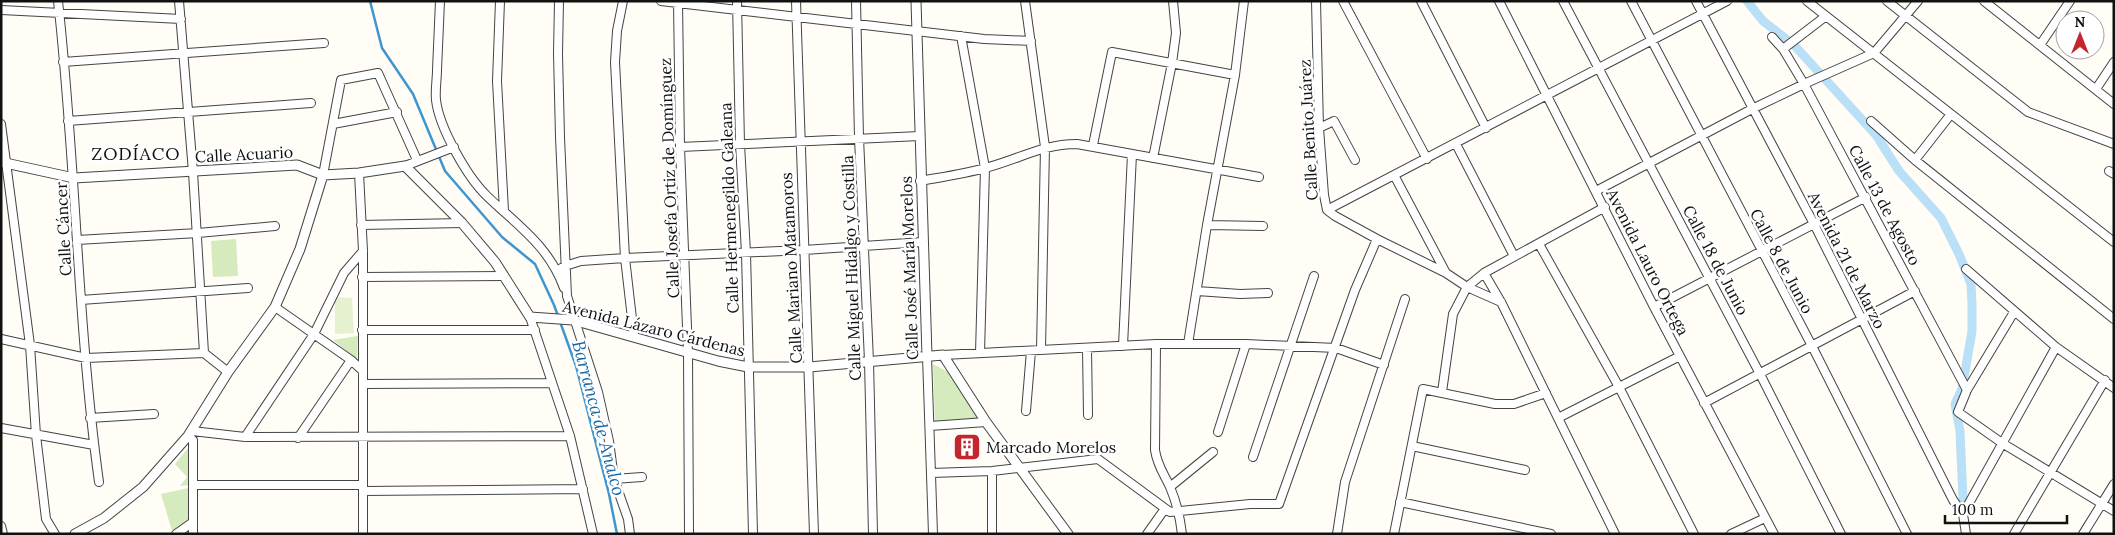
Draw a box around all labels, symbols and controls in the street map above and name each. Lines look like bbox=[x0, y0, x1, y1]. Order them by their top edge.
north arrow bbox=[2055, 10, 2105, 60]
text: N bbox=[2075, 13, 2086, 31]
street label: Calle Josefa Ortiz de Domínguez bbox=[655, 57, 683, 299]
street label: Calle Benito Juárez bbox=[1294, 59, 1322, 201]
street label: Calle Hermenegildo Galeana bbox=[715, 102, 743, 314]
street label: Calle Acuario bbox=[194, 141, 294, 167]
street label: Calle 13 de Agosto bbox=[1845, 141, 1925, 269]
district label: ZODÍACO bbox=[91, 142, 181, 165]
street label: Calle Miguel Hidalgo y Costilla bbox=[837, 155, 865, 381]
street label: Calle Mariano Matamoros bbox=[776, 172, 806, 364]
street label: Calle José María Morelos bbox=[896, 176, 922, 360]
street label: Calle Cáncer bbox=[51, 181, 75, 277]
street label: Avenida Lauro Ortega bbox=[1602, 184, 1694, 339]
street label: Avenida 21 de Marzo bbox=[1803, 187, 1890, 332]
street label: Calle 18 de Junio bbox=[1679, 202, 1753, 318]
street label: Calle 8 de Junio bbox=[1746, 205, 1818, 317]
street label: Avenida Lázaro Cárdenas bbox=[560, 295, 747, 360]
water label: Barranca de Analco bbox=[567, 338, 631, 498]
building icon: Marcado Morelos bbox=[952, 432, 982, 462]
place label: Marcado Morelos bbox=[986, 437, 1116, 457]
scale bar bbox=[1945, 492, 2068, 524]
text: 100 m bbox=[1952, 500, 1993, 519]

